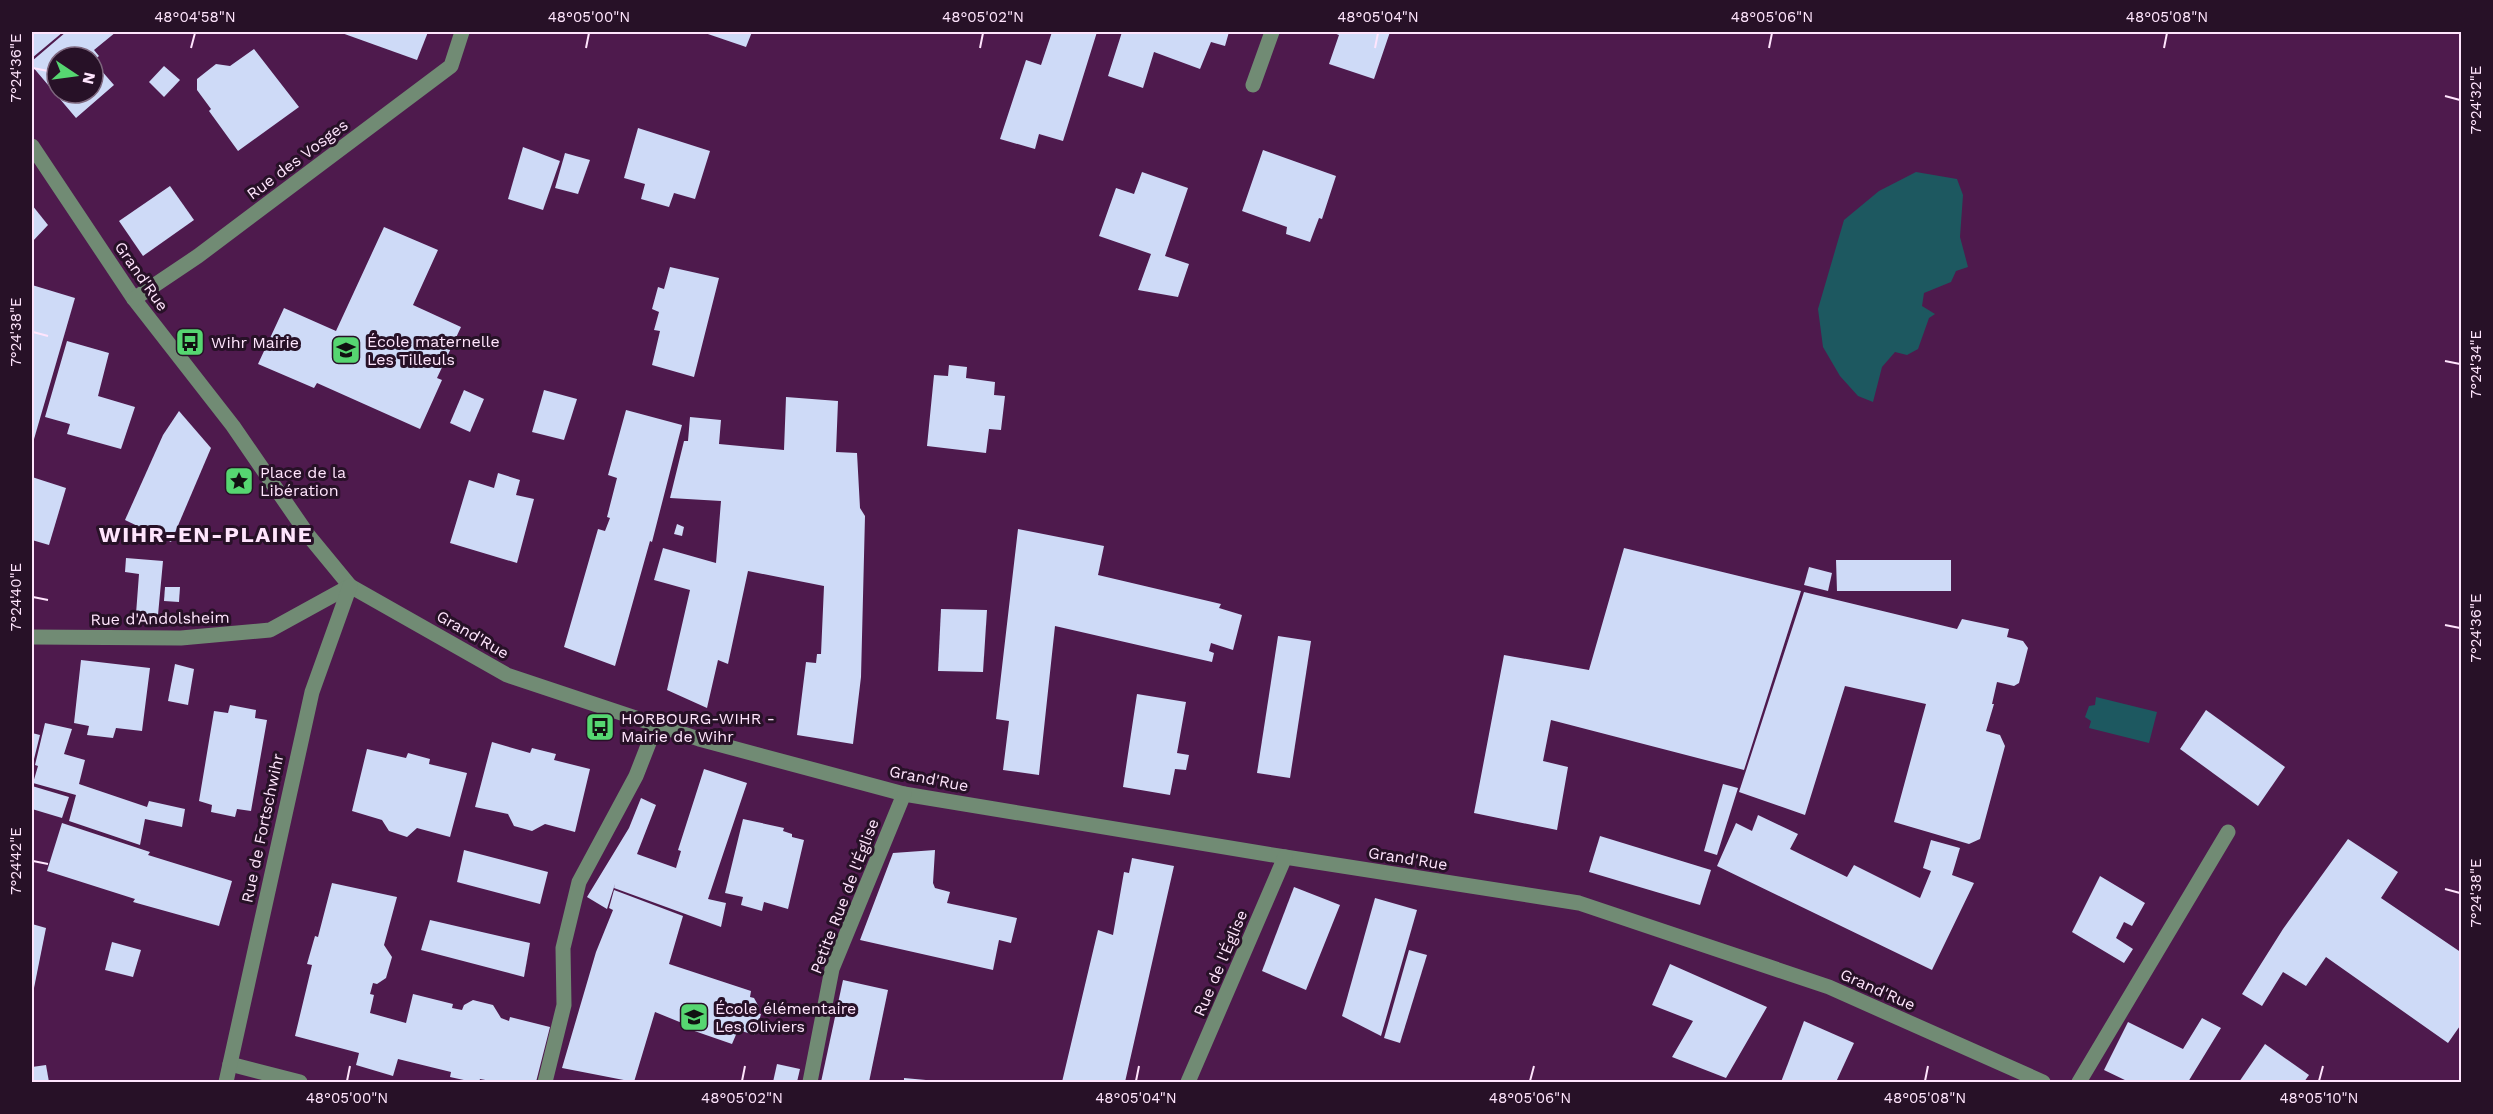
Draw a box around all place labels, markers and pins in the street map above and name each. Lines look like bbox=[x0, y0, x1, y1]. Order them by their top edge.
bus stop icon: Wihr Mairie bbox=[174, 326, 206, 358]
place label: École maternelle Les Tilleuls bbox=[367, 332, 500, 369]
place label: Wihr Mairie bbox=[211, 333, 299, 352]
school or university icon: École maternelle Les Tilleuls bbox=[330, 334, 362, 366]
place label: Place de la Libération bbox=[260, 463, 346, 500]
place icon: Place de la Libération bbox=[223, 465, 255, 497]
place label: HORBOURG-WIHR - Mairie de Wihr bbox=[621, 709, 775, 746]
bus stop icon: HORBOURG-WIHR - Mairie de Wihr bbox=[584, 711, 616, 743]
place label: École élémentaire Les Oliviers bbox=[715, 999, 856, 1036]
school or university icon: École élémentaire Les Oliviers bbox=[678, 1001, 710, 1033]

